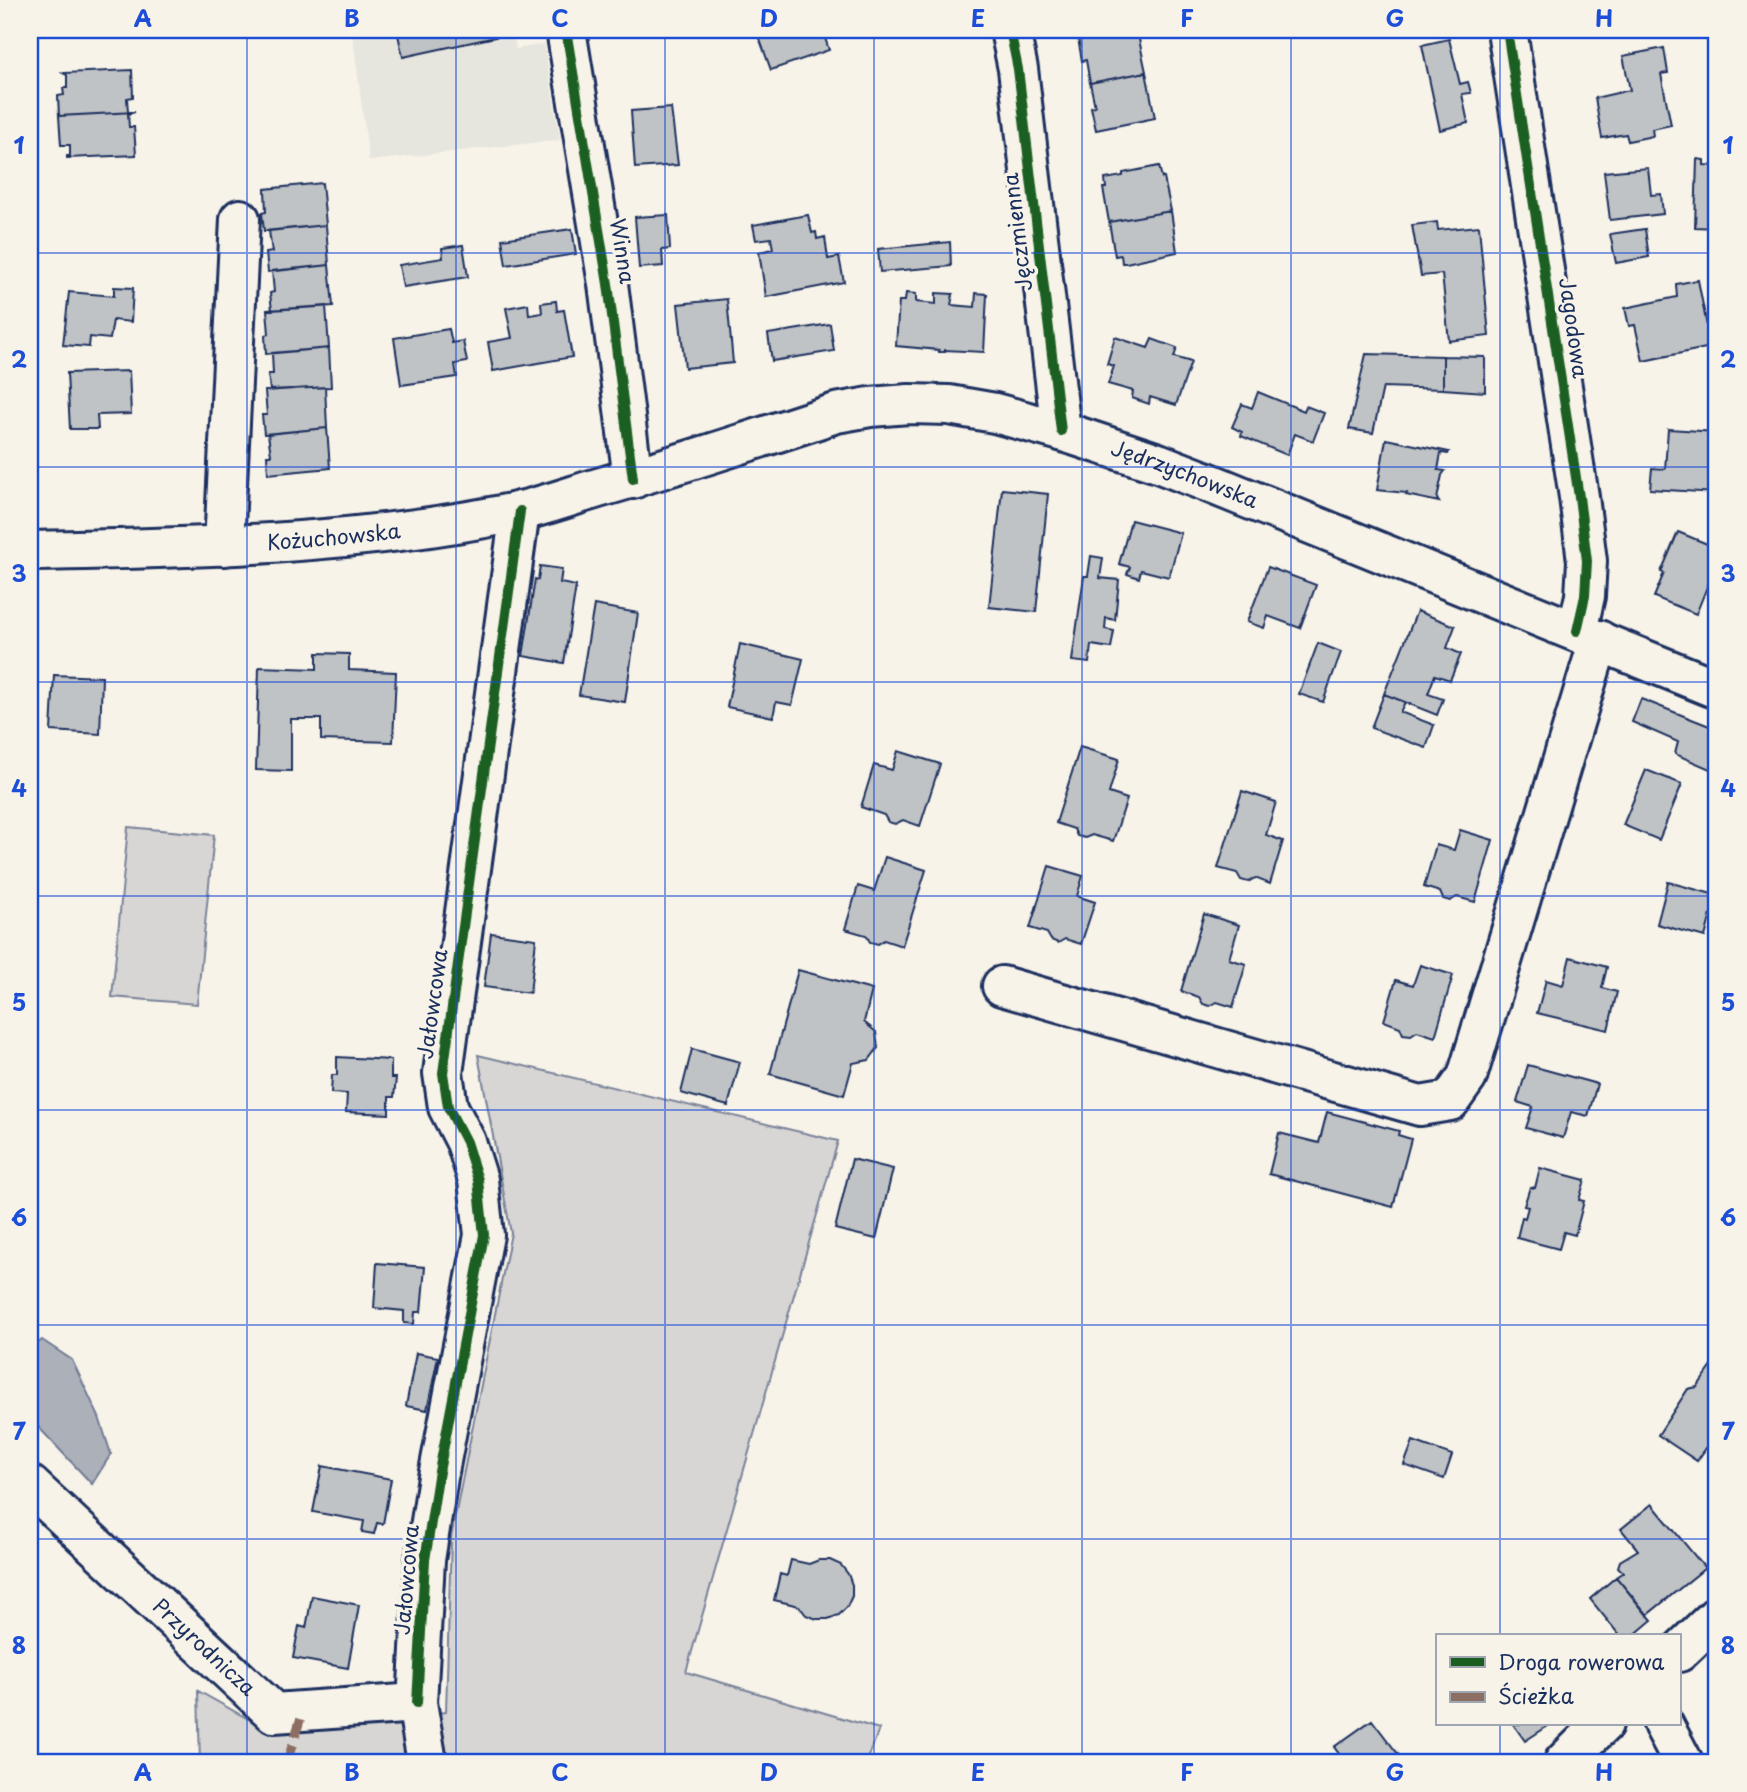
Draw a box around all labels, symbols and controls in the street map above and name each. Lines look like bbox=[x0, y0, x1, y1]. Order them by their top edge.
text: A bbox=[134, 0, 152, 35]
text: B bbox=[344, 0, 360, 35]
text: C bbox=[551, 0, 569, 35]
text: D bbox=[760, 0, 778, 35]
text: E bbox=[971, 0, 985, 35]
text: F bbox=[1180, 0, 1194, 35]
text: G bbox=[1386, 0, 1404, 35]
text: H bbox=[1595, 0, 1613, 35]
text: 1 bbox=[14, 127, 25, 162]
text: 1 bbox=[1723, 127, 1734, 162]
street label: Jęczmienna bbox=[993, 172, 1039, 293]
street label: Winna bbox=[603, 216, 645, 286]
street label: Jagodowa bbox=[1552, 276, 1598, 380]
text: 2 bbox=[11, 341, 27, 376]
text: 2 bbox=[1720, 341, 1736, 376]
street label: Jędrzychowska bbox=[1107, 431, 1264, 515]
street label: Kożuchowska bbox=[266, 513, 402, 557]
text: 3 bbox=[11, 555, 27, 590]
text: 3 bbox=[1720, 555, 1736, 590]
text: 4 bbox=[11, 770, 27, 805]
text: 4 bbox=[1720, 770, 1736, 805]
street label: Jałowcowa bbox=[407, 947, 455, 1061]
text: 5 bbox=[12, 984, 26, 1019]
text: 5 bbox=[1721, 984, 1735, 1019]
text: 6 bbox=[11, 1199, 27, 1234]
text: 6 bbox=[1720, 1199, 1736, 1234]
text: 7 bbox=[12, 1413, 26, 1448]
text: 7 bbox=[1721, 1413, 1735, 1448]
street label: Jałowcowa bbox=[384, 1523, 426, 1636]
street label: Przyrodnicza bbox=[147, 1590, 264, 1702]
text: 8 bbox=[12, 1627, 26, 1662]
text: 8 bbox=[1721, 1627, 1735, 1662]
legend bbox=[1436, 1634, 1680, 1726]
text: Droga rowerowa bbox=[1498, 1645, 1664, 1677]
text: Ścieżka bbox=[1498, 1679, 1574, 1711]
text: A bbox=[134, 1754, 152, 1789]
text: B bbox=[344, 1754, 360, 1789]
text: C bbox=[551, 1754, 569, 1789]
text: D bbox=[760, 1754, 778, 1789]
text: E bbox=[971, 1754, 985, 1789]
text: F bbox=[1180, 1754, 1194, 1789]
text: G bbox=[1386, 1754, 1404, 1789]
text: H bbox=[1595, 1754, 1613, 1789]

